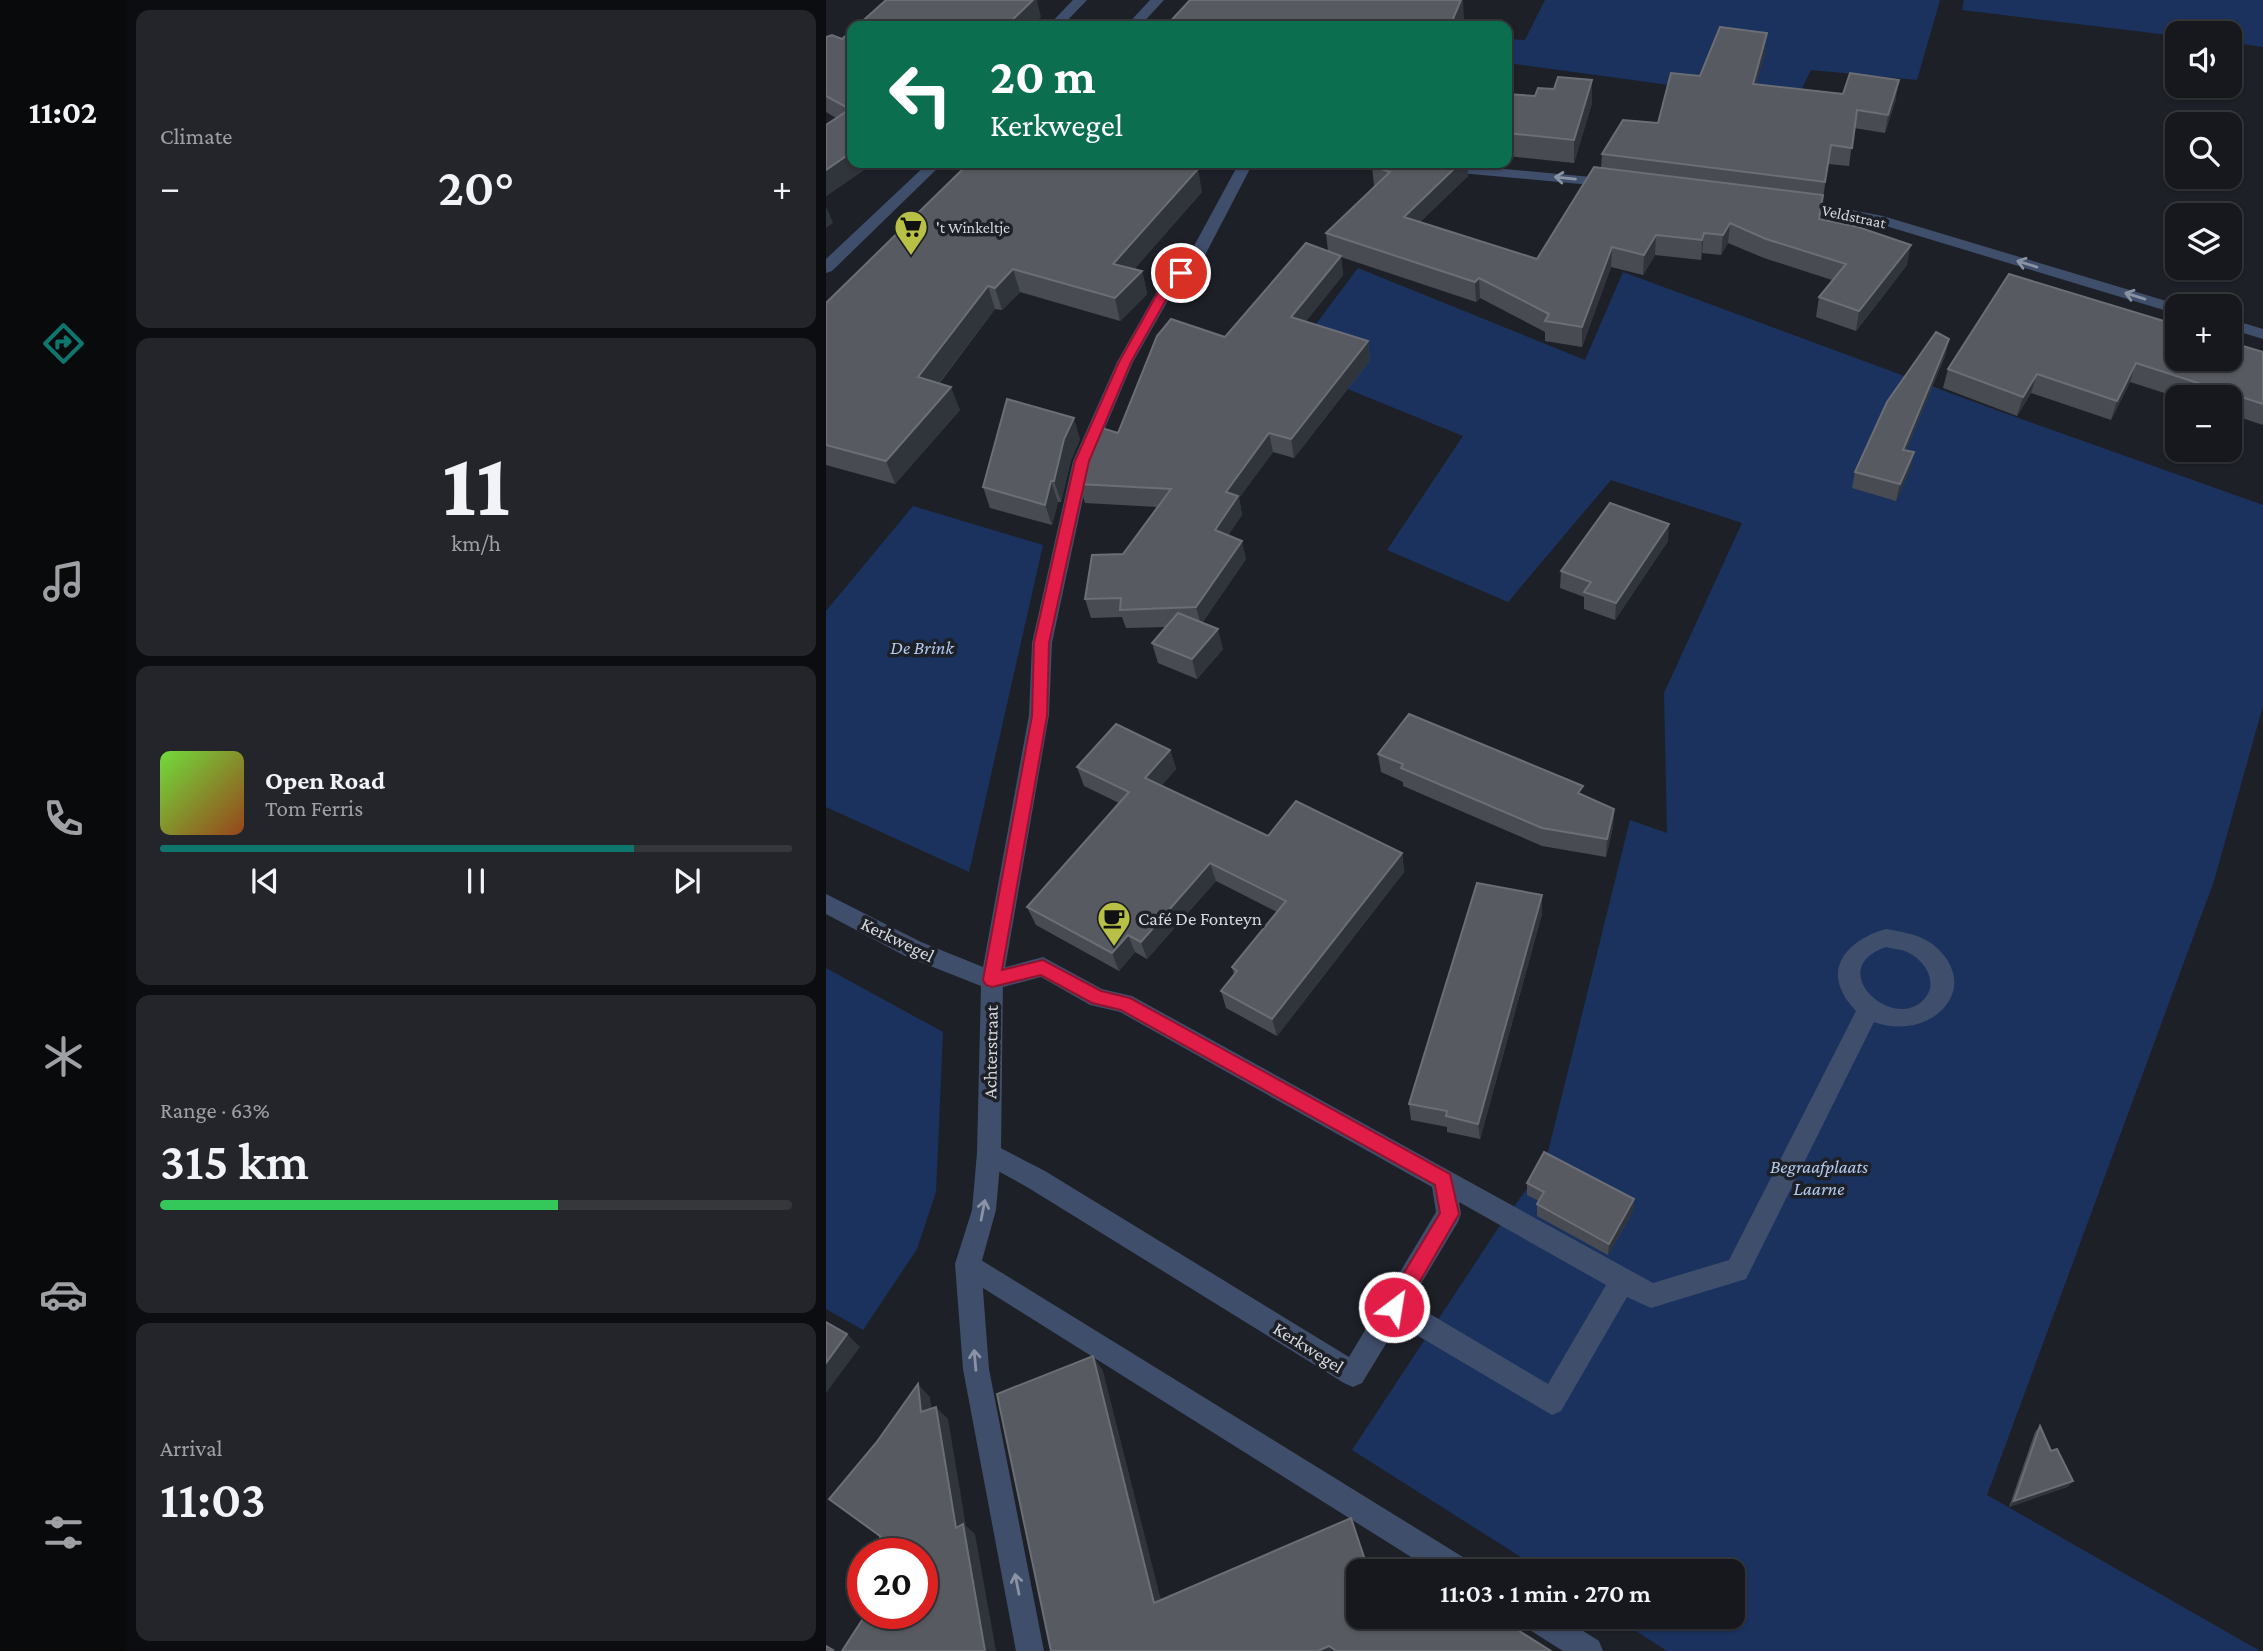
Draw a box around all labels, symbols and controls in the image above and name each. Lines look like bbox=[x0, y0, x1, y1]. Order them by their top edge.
map controls bbox=[2165, 21, 2242, 462]
button: sound bbox=[2165, 21, 2242, 98]
icon: left bbox=[875, 49, 966, 140]
text: 20 m bbox=[990, 49, 1096, 104]
text: 11:02 bbox=[29, 94, 97, 130]
text: Kerkwegel bbox=[990, 107, 1123, 143]
button: search bbox=[2165, 112, 2242, 189]
text: Climate bbox=[160, 123, 232, 149]
text: 20° bbox=[438, 158, 514, 216]
text: − bbox=[160, 166, 180, 208]
text: + bbox=[772, 166, 792, 208]
one-way arrow bbox=[1554, 171, 1576, 184]
street label: Veldstraat bbox=[1820, 201, 1888, 232]
button: layers bbox=[2165, 203, 2242, 280]
supermarket icon: 't Winkeltje bbox=[892, 208, 930, 257]
place label: 't Winkeltje bbox=[936, 219, 1010, 237]
pin bbox=[1151, 243, 1211, 303]
icon: arrive bbox=[1162, 254, 1200, 292]
one-way arrow bbox=[2017, 257, 2039, 270]
one-way arrow bbox=[2124, 289, 2146, 302]
button: + bbox=[2165, 294, 2242, 371]
icon: directions bbox=[39, 319, 88, 368]
button: − bbox=[2165, 385, 2242, 462]
text: 11 bbox=[442, 433, 510, 535]
text: km/h bbox=[451, 530, 501, 556]
icon: music bbox=[39, 557, 88, 606]
park label: De Brink bbox=[890, 637, 954, 658]
text: Open Road bbox=[265, 766, 385, 795]
icon: phone bbox=[39, 794, 88, 843]
text: Tom Ferris bbox=[265, 795, 363, 821]
icon: previous bbox=[246, 862, 284, 900]
icon: pause bbox=[457, 862, 495, 900]
icon: next bbox=[668, 862, 706, 900]
cafe icon: Café De Fonteyn bbox=[1095, 899, 1133, 948]
place label: Café De Fonteyn bbox=[1138, 908, 1262, 929]
street label: Kerkwegel bbox=[858, 913, 938, 966]
street label: Achterstraat bbox=[979, 1004, 1002, 1099]
icon: climate bbox=[39, 1032, 88, 1081]
text: Range · 63% bbox=[160, 1097, 270, 1123]
text: 315 km bbox=[160, 1132, 309, 1190]
park label: Begraafplaats Laarne bbox=[1770, 1156, 1868, 1199]
one-way arrow bbox=[977, 1199, 990, 1222]
icon: car bbox=[39, 1270, 88, 1319]
position arrow bbox=[1357, 1270, 1431, 1344]
street label: Kerkwegel bbox=[1270, 1318, 1348, 1377]
one-way arrow bbox=[969, 1350, 982, 1372]
text: Arrival bbox=[160, 1435, 223, 1461]
text: 11:03 bbox=[160, 1470, 266, 1528]
icon: filters bbox=[39, 1508, 88, 1557]
speed limit sign: 20 bbox=[847, 1538, 938, 1629]
one-way arrow bbox=[1009, 1573, 1023, 1596]
text: 11:03 · 1 min · 270 m bbox=[1440, 1579, 1651, 1608]

